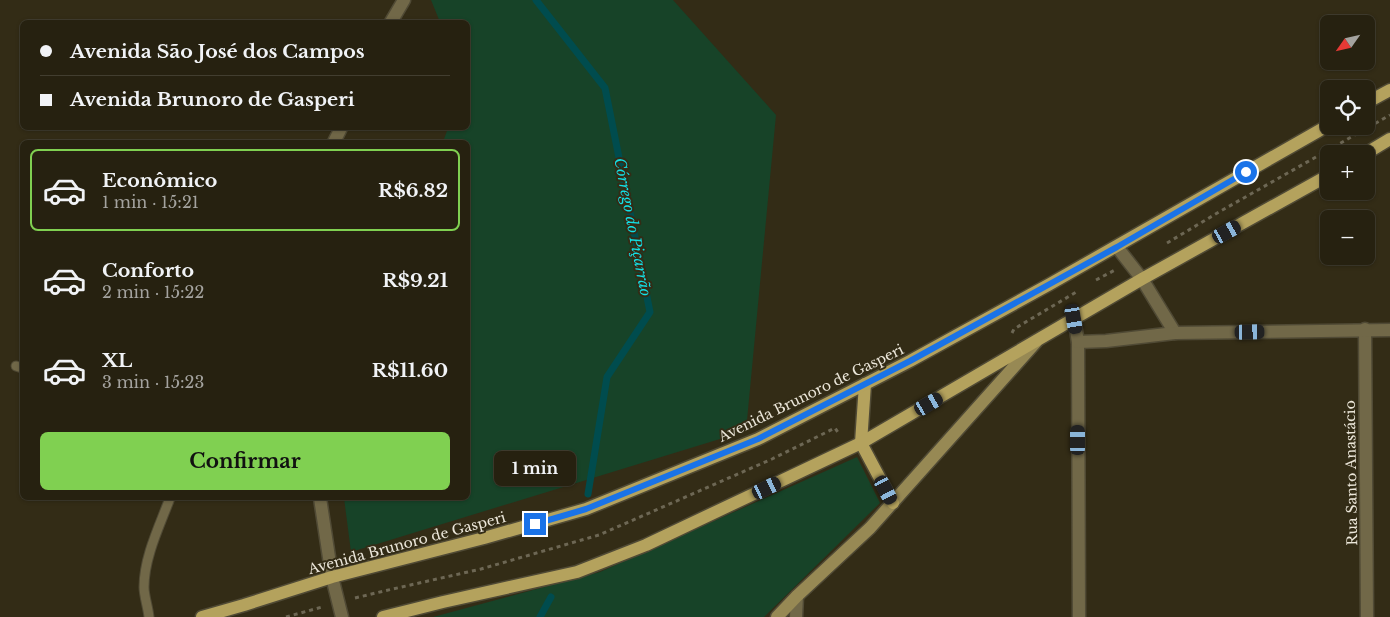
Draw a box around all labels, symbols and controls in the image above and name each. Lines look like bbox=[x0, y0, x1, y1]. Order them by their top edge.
north arrow bbox=[1320, 15, 1375, 70]
map controls bbox=[1320, 15, 1375, 265]
text: Avenida São José dos Campos bbox=[70, 40, 365, 63]
button: locate bbox=[1320, 80, 1375, 135]
text: Avenida Brunoro de Gasperi bbox=[70, 88, 355, 111]
button: + bbox=[1320, 145, 1375, 200]
water label: Córrego do Piçarrão bbox=[610, 156, 656, 298]
route start bbox=[1235, 161, 1257, 183]
icon: car bbox=[42, 168, 87, 213]
text: Econômico bbox=[102, 169, 217, 192]
text: R$6.82 bbox=[378, 179, 448, 202]
text: 1 min · 15:21 bbox=[102, 192, 199, 212]
button: − bbox=[1320, 210, 1375, 265]
car bbox=[1210, 218, 1243, 246]
icon: car bbox=[42, 258, 87, 303]
text: Conforto bbox=[102, 259, 194, 282]
text: R$9.21 bbox=[382, 269, 448, 292]
text: 2 min · 15:22 bbox=[102, 282, 204, 302]
car bbox=[1064, 303, 1083, 335]
car bbox=[1234, 324, 1265, 340]
street label: Avenida Brunoro de Gasperi bbox=[715, 340, 907, 446]
icon: car bbox=[42, 348, 87, 393]
text: XL bbox=[102, 349, 132, 372]
text: R$11.60 bbox=[372, 359, 448, 382]
text: 3 min · 15:23 bbox=[102, 372, 204, 392]
car bbox=[912, 390, 945, 418]
street label: Rua Santo Anastácio bbox=[1341, 400, 1361, 546]
car bbox=[1070, 425, 1085, 455]
button: Confirmar bbox=[40, 432, 450, 490]
callout: 1 min bbox=[494, 452, 576, 486]
text: 1 min bbox=[512, 458, 558, 478]
car bbox=[872, 473, 899, 507]
car bbox=[750, 475, 783, 501]
street label: Avenida Brunoro de Gasperi bbox=[305, 508, 508, 578]
route end bbox=[524, 513, 546, 535]

